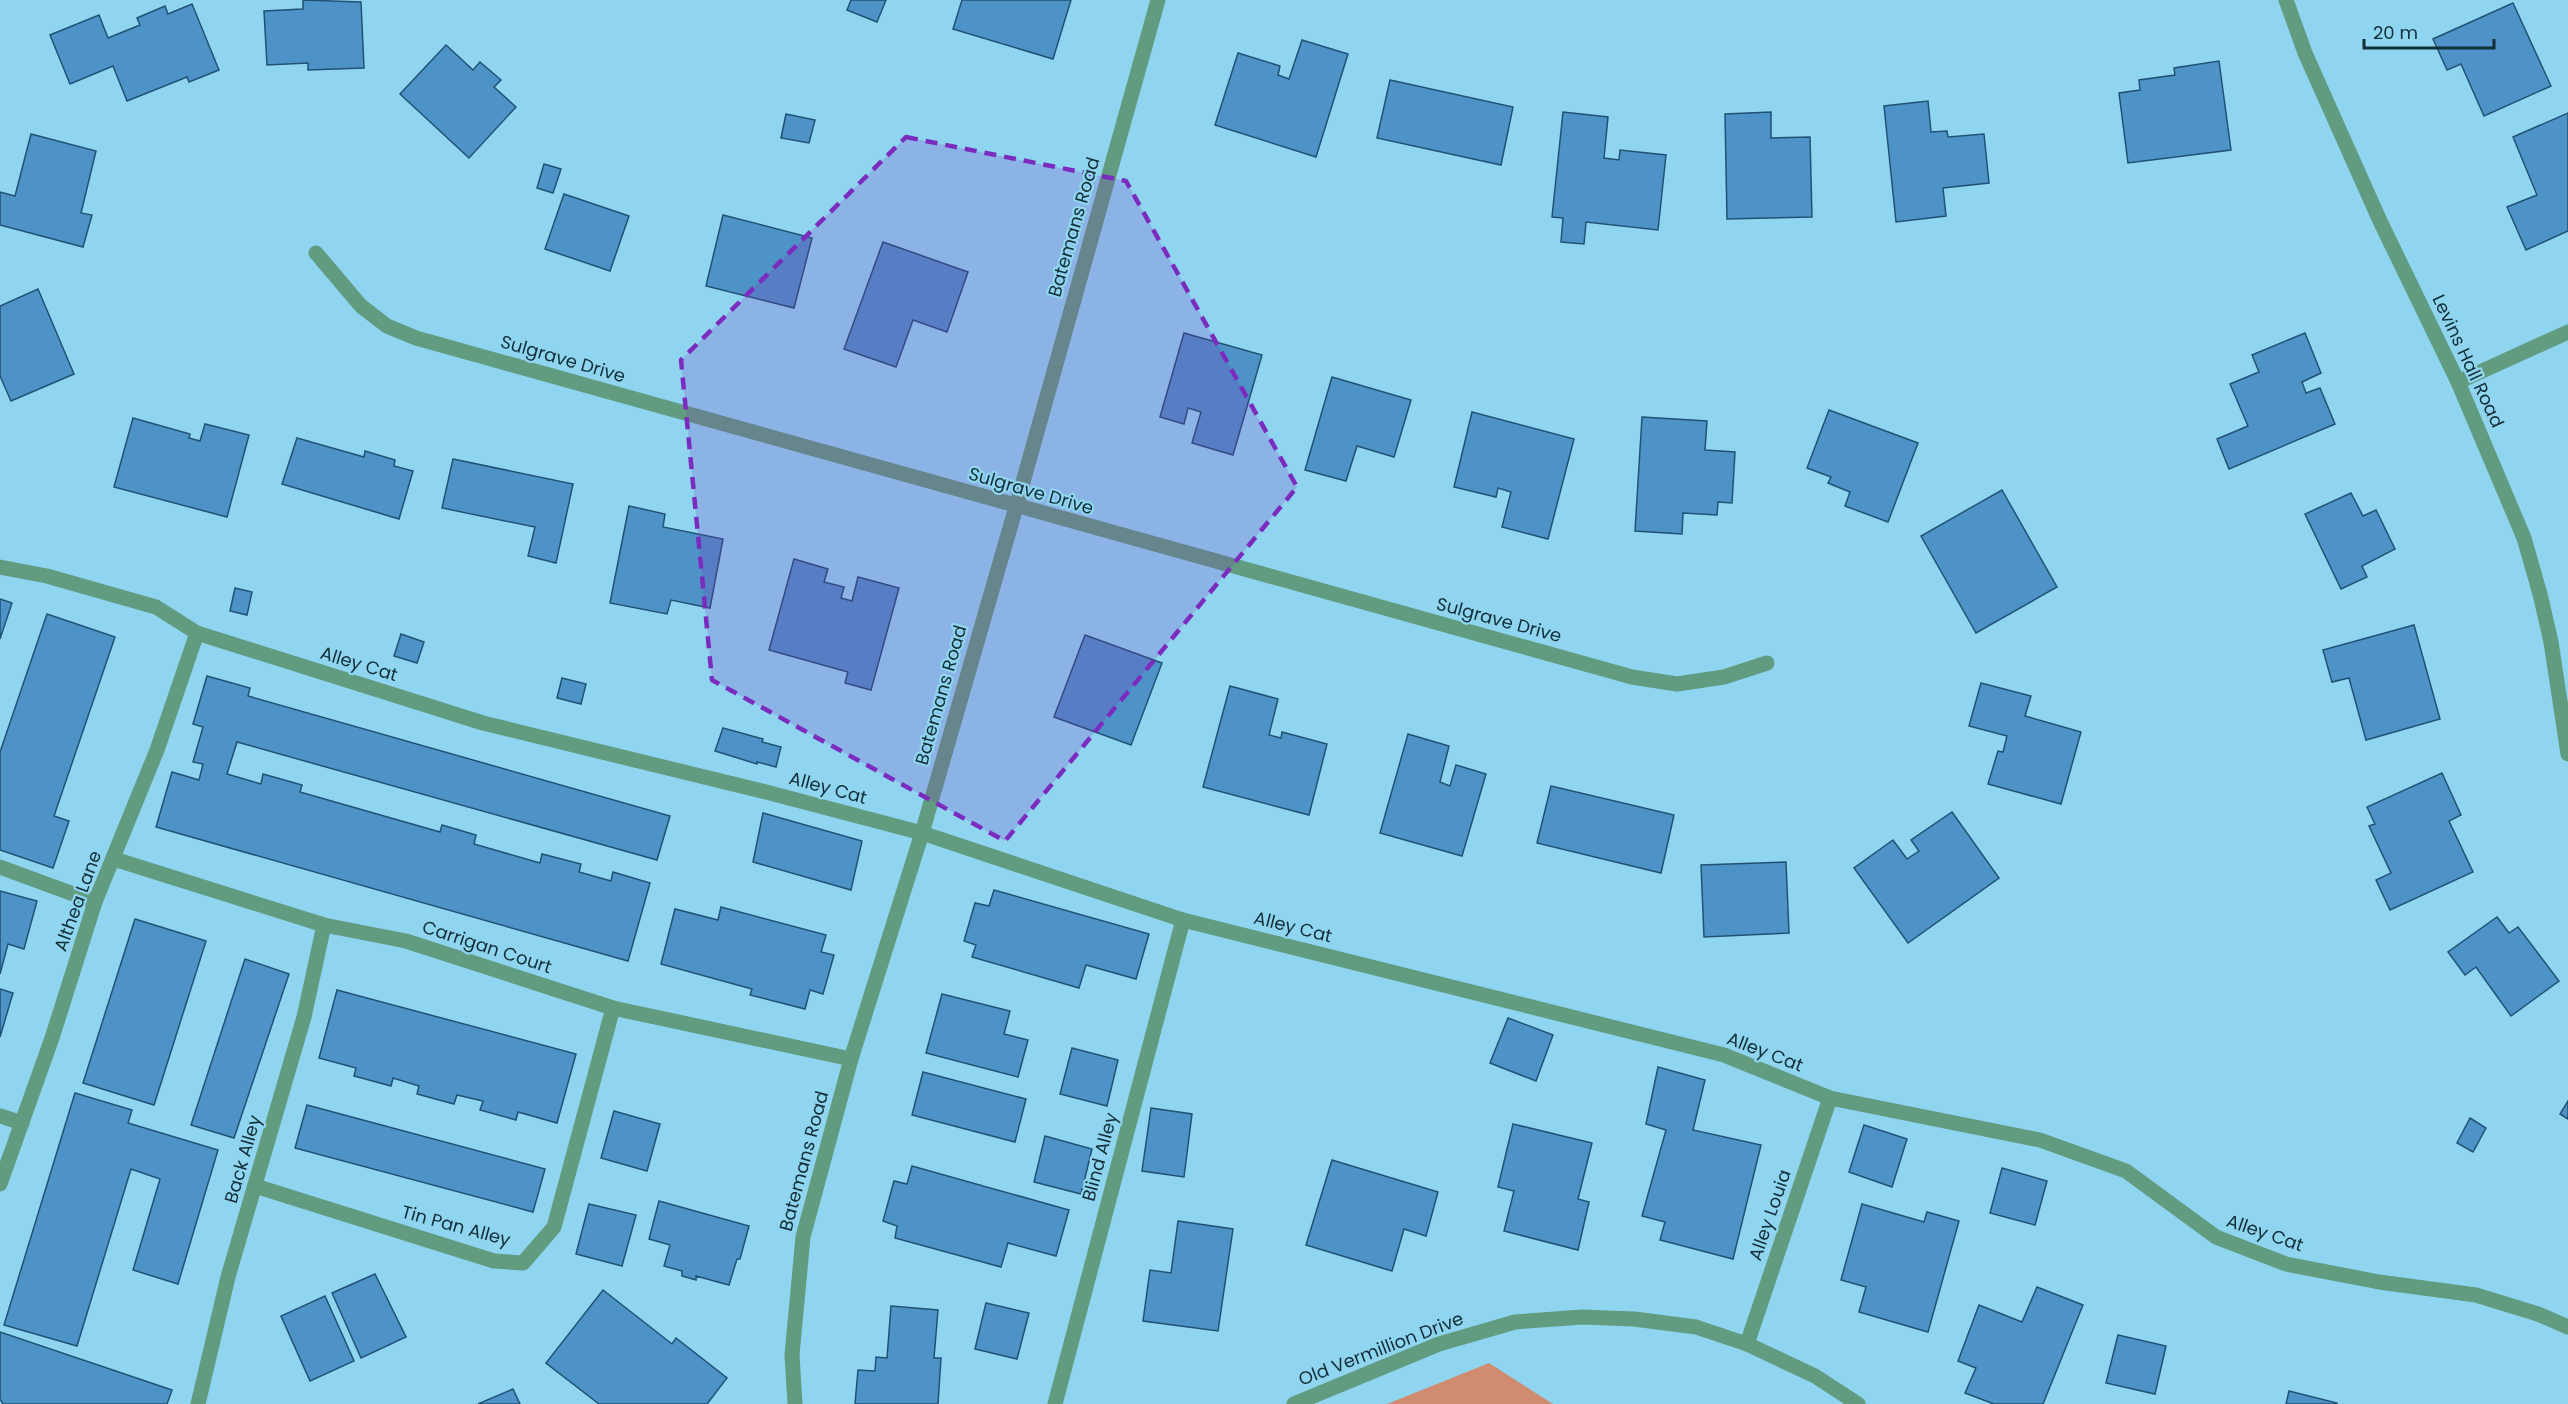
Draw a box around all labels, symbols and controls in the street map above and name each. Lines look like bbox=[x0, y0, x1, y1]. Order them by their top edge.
scale bar bbox=[2364, 12, 2494, 50]
text: 20 m bbox=[2373, 20, 2418, 45]
street label: Batemans Road bbox=[1042, 154, 1105, 300]
street label: Levins Hall Road bbox=[2427, 290, 2510, 431]
street label: Sulgrave Drive bbox=[498, 329, 628, 388]
street label: Sulgrave Drive bbox=[966, 461, 1096, 520]
street label: Sulgrave Drive bbox=[1434, 591, 1565, 648]
street label: Batemans Road bbox=[909, 622, 972, 768]
street label: Alley Cat bbox=[317, 640, 401, 687]
street label: Alley Cat bbox=[786, 765, 870, 810]
street label: Althea Lane bbox=[48, 847, 107, 955]
street label: Alley Cat bbox=[1251, 905, 1335, 948]
street label: Carrigan Court bbox=[419, 914, 555, 979]
street label: Alley Cat bbox=[1723, 1026, 1807, 1077]
street label: Batemans Road bbox=[773, 1088, 834, 1234]
street label: Blind Alley bbox=[1076, 1110, 1123, 1204]
street label: Back Alley bbox=[218, 1112, 267, 1206]
street label: Alley Louia bbox=[1742, 1166, 1797, 1264]
street label: Tin Pan Alley bbox=[399, 1199, 513, 1252]
street label: Alley Cat bbox=[2223, 1208, 2307, 1257]
street label: Old Vermillion Drive bbox=[1295, 1306, 1467, 1392]

